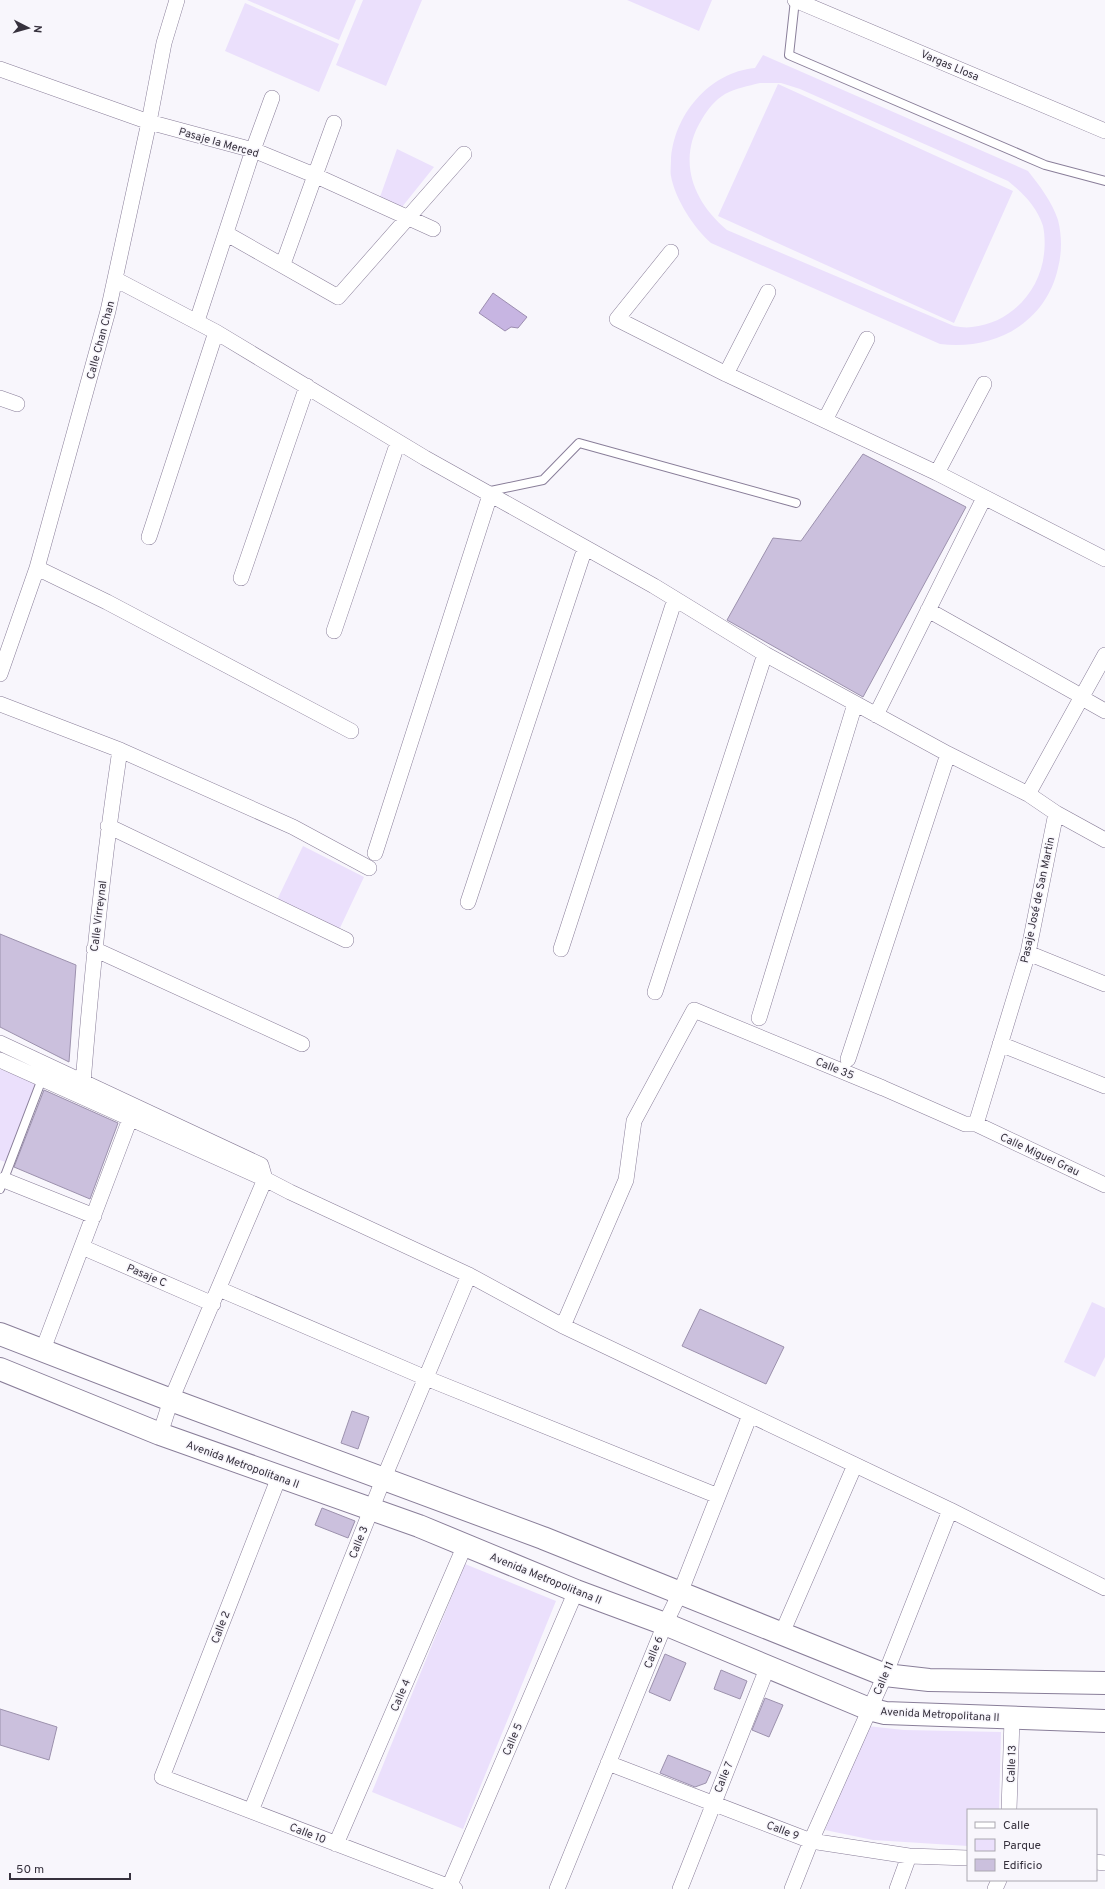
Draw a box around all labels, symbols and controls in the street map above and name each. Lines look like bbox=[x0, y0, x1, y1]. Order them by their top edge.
north arrow bbox=[8, 8, 48, 48]
text: N bbox=[30, 24, 44, 34]
street label: Vargas Llosa bbox=[918, 47, 981, 85]
street label: Pasaje la Merced bbox=[177, 125, 261, 161]
street label: Calle Chan Chan bbox=[84, 299, 118, 381]
street label: Pasaje José de San Martin bbox=[1018, 836, 1058, 964]
street label: Calle Virreynal bbox=[88, 880, 110, 952]
street label: Calle 35 bbox=[813, 1055, 856, 1083]
street label: Calle Miguel Grau bbox=[998, 1130, 1082, 1179]
street label: Pasaje C bbox=[125, 1261, 169, 1291]
street label: Avenida Metropolitana II bbox=[184, 1438, 301, 1492]
street label: Calle 3 bbox=[346, 1524, 372, 1561]
street label: Avenida Metropolitana II bbox=[488, 1550, 604, 1608]
street label: Calle 2 bbox=[208, 1609, 234, 1646]
street label: Calle 6 bbox=[641, 1634, 667, 1671]
street label: Calle 11 bbox=[871, 1659, 897, 1697]
street label: Calle 4 bbox=[388, 1677, 414, 1714]
street label: Avenida Metropolitana II bbox=[880, 1705, 1000, 1725]
street label: Calle 5 bbox=[500, 1721, 526, 1758]
street label: Calle 13 bbox=[1004, 1745, 1020, 1783]
street label: Calle 7 bbox=[711, 1759, 737, 1795]
legend bbox=[967, 1809, 1097, 1881]
street label: Calle 9 bbox=[764, 1818, 801, 1844]
text: Calle bbox=[1003, 1818, 1030, 1834]
street label: Calle 10 bbox=[287, 1821, 328, 1847]
text: Parque bbox=[1003, 1838, 1041, 1854]
scale bar bbox=[10, 1855, 130, 1881]
text: Edificio bbox=[1003, 1858, 1043, 1874]
text: 50 m bbox=[16, 1862, 44, 1878]

